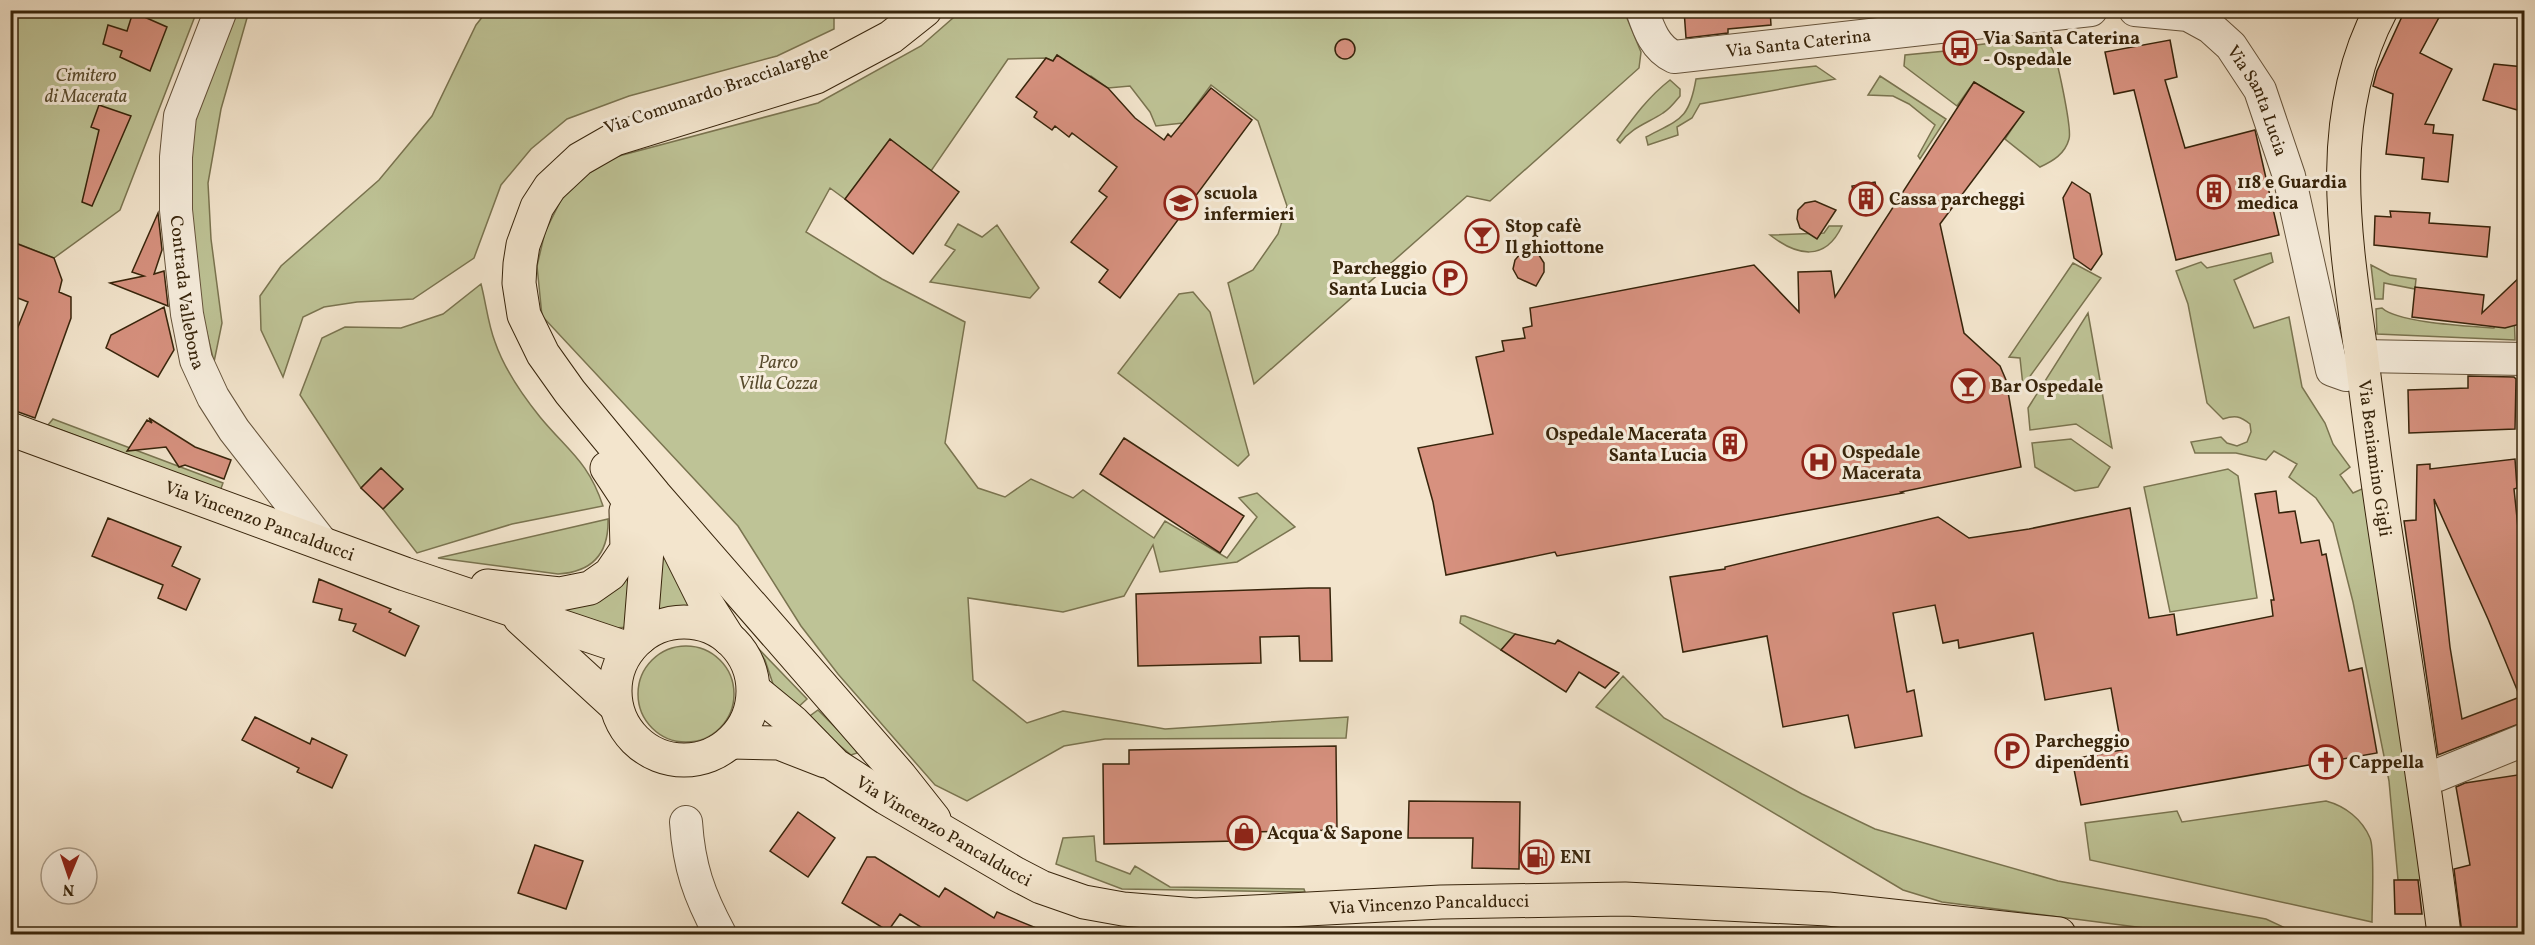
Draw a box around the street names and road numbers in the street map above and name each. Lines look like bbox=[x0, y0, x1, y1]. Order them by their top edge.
street label: Via Santa Caterina bbox=[1725, 24, 1873, 65]
street label: Via Comunardo Braccialarghe bbox=[601, 41, 832, 142]
street label: Via Santa Lucia bbox=[2220, 41, 2292, 160]
street label: Contrada Vallebona bbox=[163, 214, 210, 374]
street label: Via Beniamino Gigli bbox=[2351, 378, 2397, 539]
street label: Via Vincenzo Pancalducci bbox=[161, 476, 358, 568]
street label: Via Vincenzo Pancalducci bbox=[850, 771, 1036, 894]
street label: Via Vincenzo Pancalducci bbox=[1328, 890, 1530, 922]

